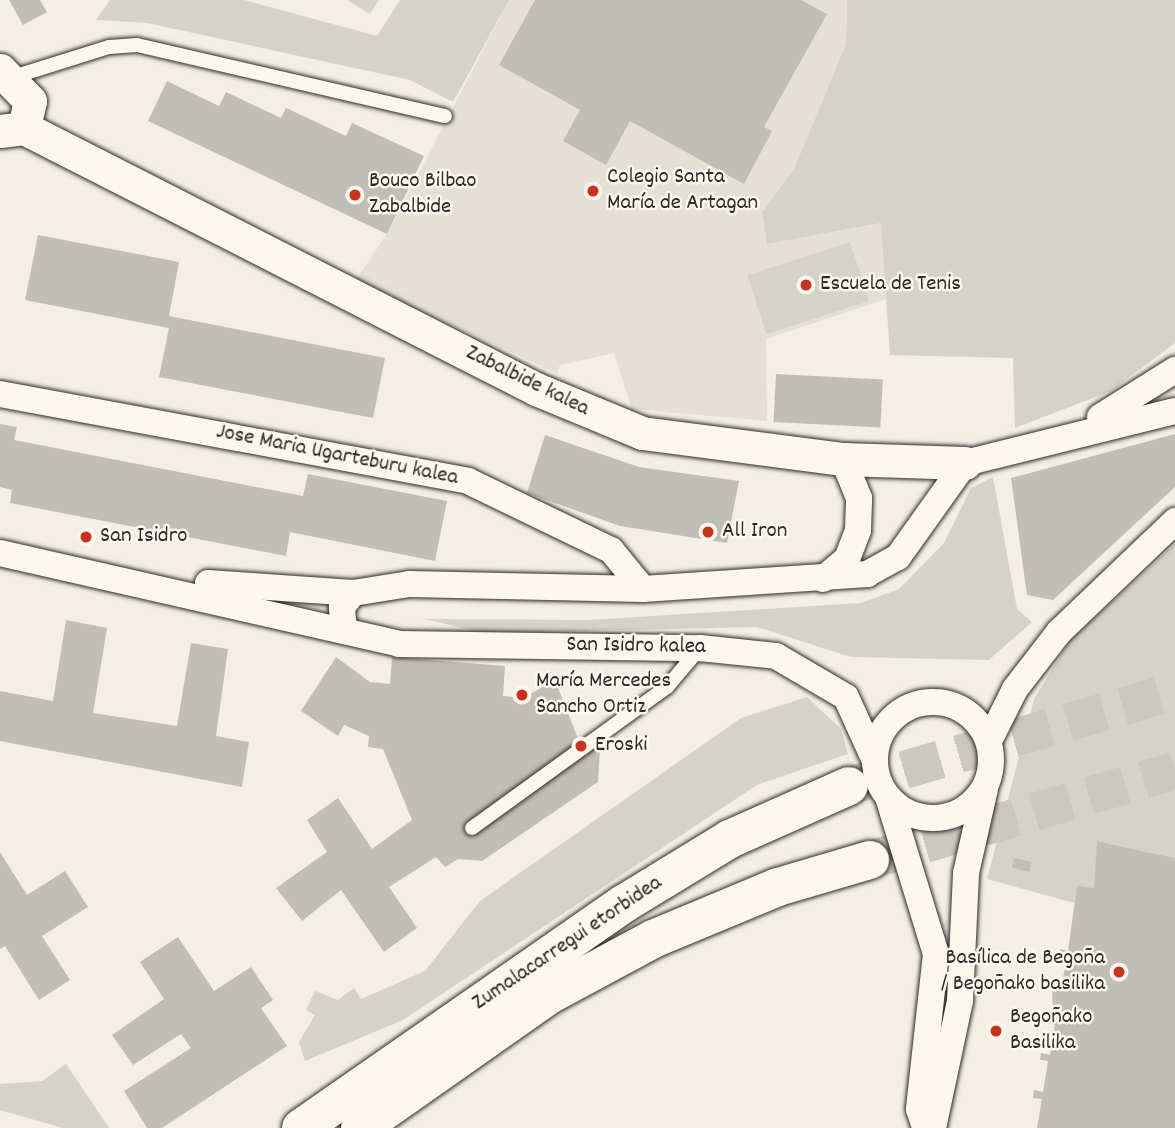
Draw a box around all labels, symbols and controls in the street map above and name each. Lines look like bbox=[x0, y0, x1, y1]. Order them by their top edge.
place label: Colegio Santa María de Artagan bbox=[607, 164, 758, 218]
place label: Bouco Bilbao Zabalbide bbox=[369, 168, 476, 222]
marker: Colegio Santa María de Artagan bbox=[585, 183, 601, 199]
marker: Bouco Bilbao Zabalbide bbox=[347, 187, 363, 203]
place label: Escuela de Tenis bbox=[820, 271, 961, 299]
marker: Escuela de Tenis bbox=[798, 277, 814, 293]
street label: Zabalbide kalea bbox=[461, 340, 593, 424]
street label: Jose Maria Ugarteburu kalea bbox=[214, 419, 460, 493]
place label: All Iron bbox=[722, 518, 787, 546]
place label: San Isidro bbox=[100, 523, 187, 551]
marker: All Iron bbox=[700, 524, 716, 540]
marker: San Isidro bbox=[78, 529, 94, 545]
street label: San Isidro kalea bbox=[566, 632, 706, 662]
place label: María Mercedes Sancho Ortiz bbox=[536, 668, 671, 722]
marker: María Mercedes Sancho Ortiz bbox=[514, 687, 530, 703]
place label: Eroski bbox=[595, 732, 648, 760]
marker: Eroski bbox=[573, 738, 589, 754]
street label: Zumalacarregui etorbidea bbox=[468, 870, 668, 1018]
place label: Basílica de Begoña / Begoñako basilika bbox=[941, 945, 1105, 999]
marker: Basílica de Begoña / Begoñako basilika bbox=[1111, 964, 1127, 980]
place label: Begoñako Basilika bbox=[1010, 1004, 1092, 1058]
marker: Begoñako Basilika bbox=[988, 1023, 1004, 1039]

